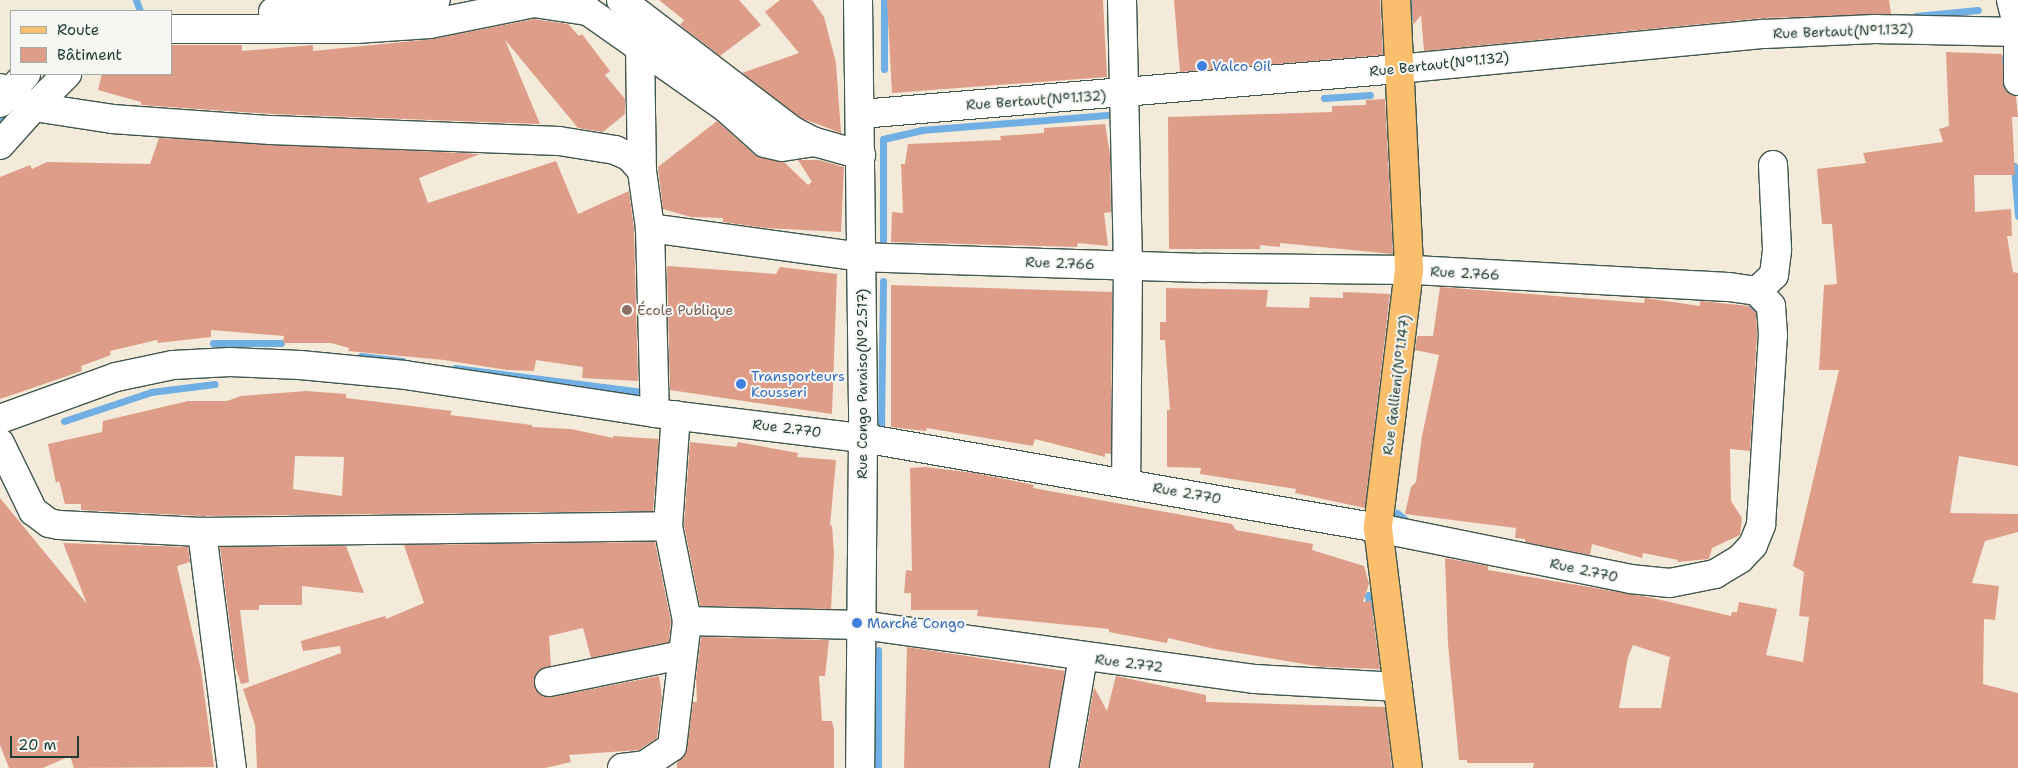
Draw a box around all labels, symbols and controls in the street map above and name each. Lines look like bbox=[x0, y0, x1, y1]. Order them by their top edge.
legend bbox=[10, 10, 172, 75]
text: Route bbox=[57, 20, 99, 40]
street label: Rue Bertaut(N°1.132) bbox=[1773, 20, 1913, 42]
text: Bâtiment bbox=[57, 45, 122, 65]
street label: Rue Bertaut(N°1.132) bbox=[1368, 48, 1510, 80]
place label: Valco Oil bbox=[1212, 58, 1271, 74]
marker: Valco Oil bbox=[1196, 60, 1208, 72]
street label: Rue Bertaut(N°1.132) bbox=[965, 87, 1107, 113]
street label: Rue 2.766 bbox=[1025, 253, 1095, 273]
street label: Rue 2.766 bbox=[1430, 263, 1500, 283]
street label: Rue Congo Paraiso(N°2.517) bbox=[854, 289, 870, 479]
place label: École Publique bbox=[637, 302, 734, 318]
marker: École Publique bbox=[621, 304, 633, 316]
street label: Rue Gallieni(N°1.147) bbox=[1379, 314, 1413, 456]
place label: Transporteurs Kousseri bbox=[751, 368, 845, 401]
marker: Transporteurs Kousseri bbox=[735, 378, 747, 390]
street label: Rue 2.770 bbox=[752, 415, 822, 441]
street label: Rue 2.770 bbox=[1151, 479, 1223, 507]
street label: Rue 2.770 bbox=[1548, 555, 1620, 585]
place label: Marché Congo bbox=[867, 615, 965, 631]
marker: Marché Congo bbox=[851, 617, 863, 629]
street label: Rue 2.772 bbox=[1094, 650, 1164, 676]
scale bar bbox=[12, 726, 81, 758]
text: 20 m bbox=[18, 735, 57, 755]

